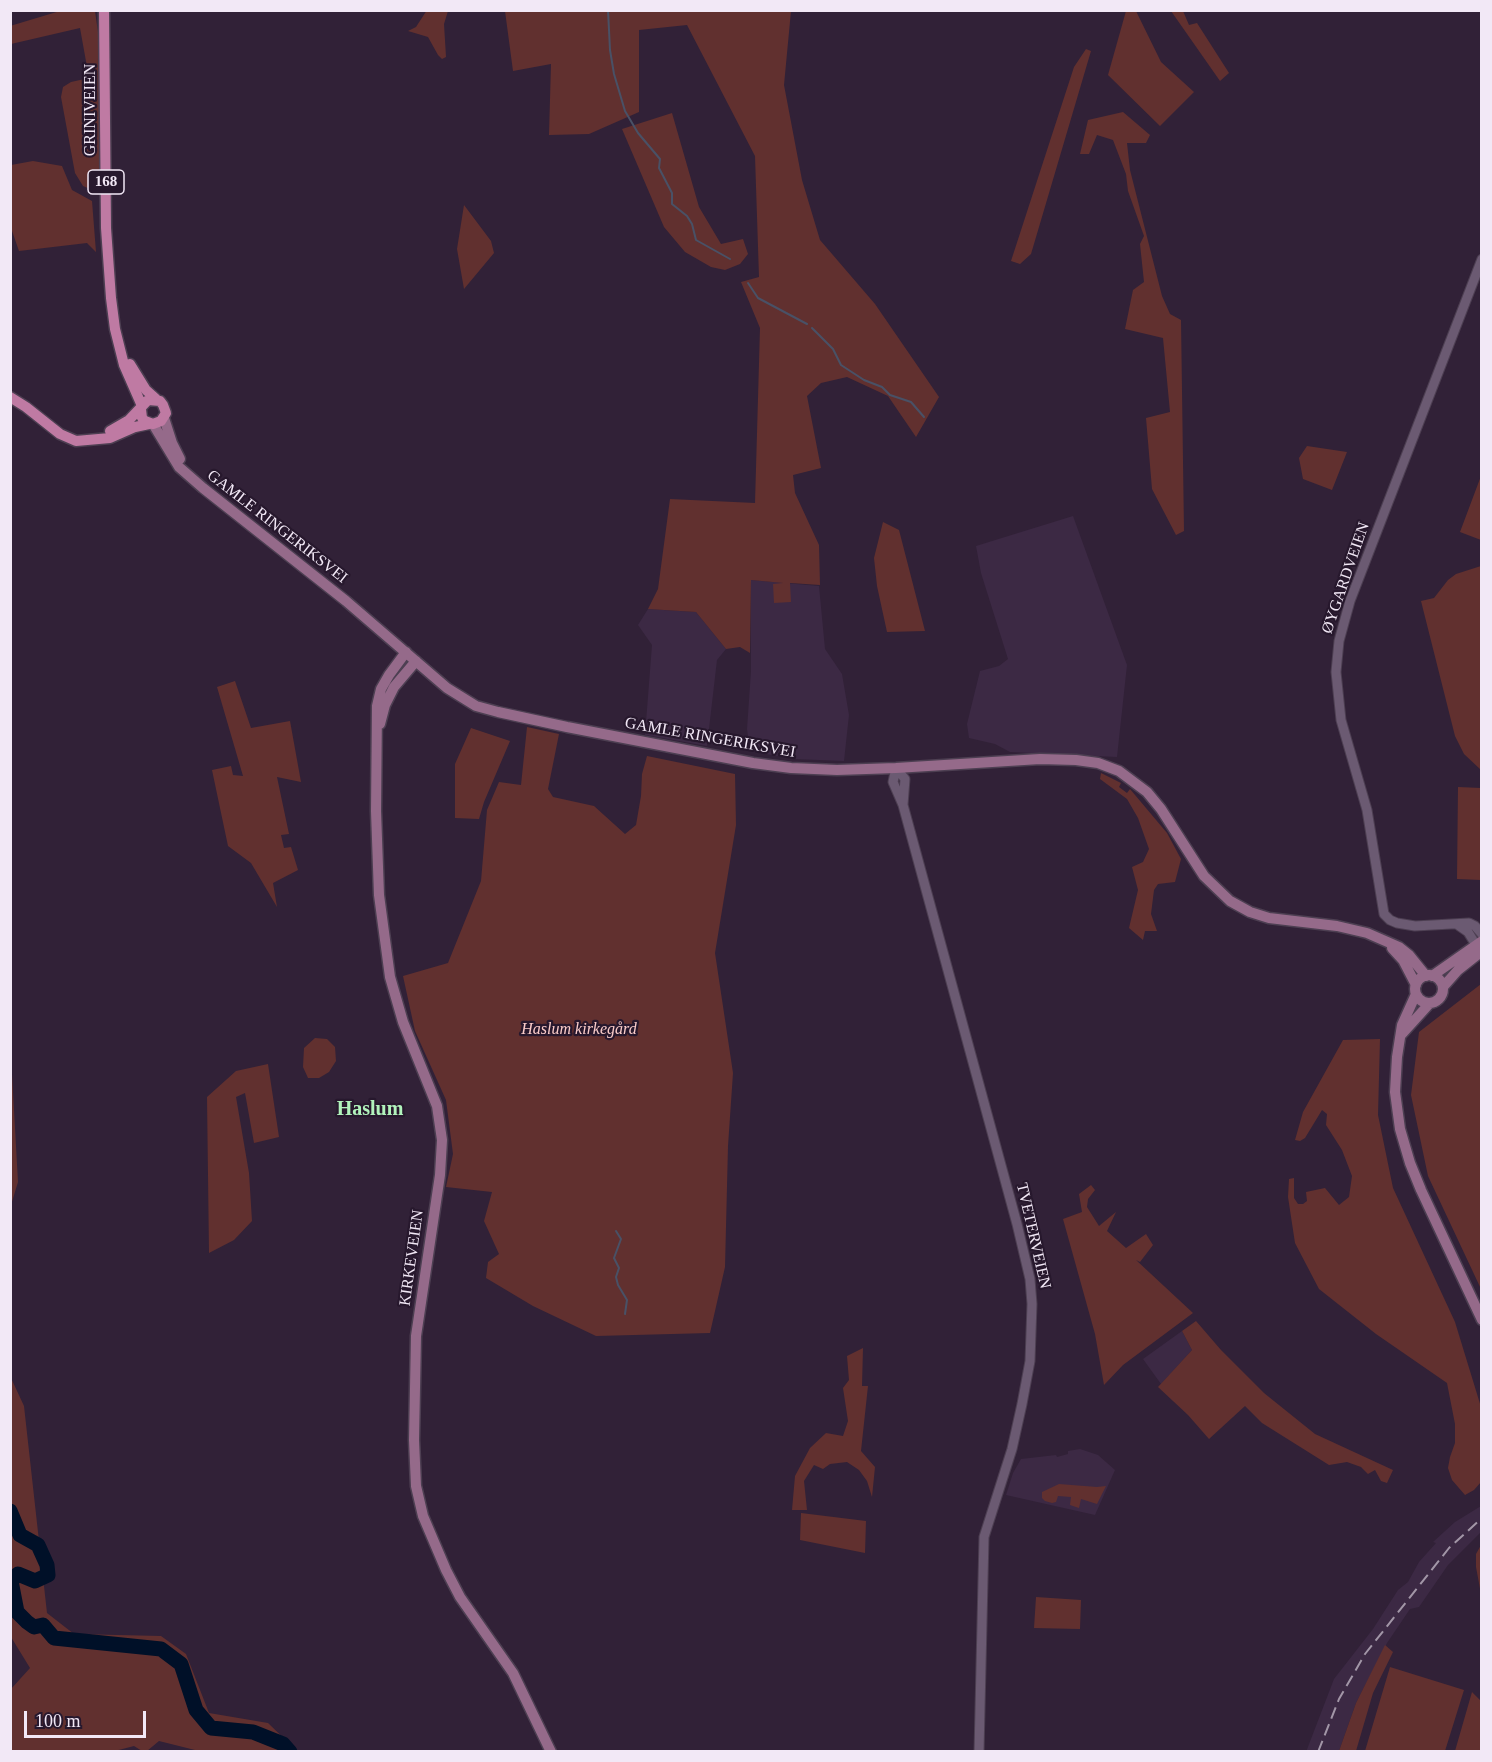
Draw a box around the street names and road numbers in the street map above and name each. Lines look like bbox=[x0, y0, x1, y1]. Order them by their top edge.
street label: GRINIVEIEN bbox=[81, 64, 101, 156]
road number: 168 bbox=[88, 170, 124, 194]
street label: GAMLE RINGERIKSVEI bbox=[203, 466, 351, 588]
street label: ØYGARDVEIEN bbox=[1318, 520, 1374, 636]
street label: GAMLE RINGERIKSVEI bbox=[623, 714, 797, 762]
street label: TVETERVEIEN bbox=[1011, 1181, 1055, 1291]
street label: KIRKEVEIEN bbox=[396, 1209, 428, 1307]

